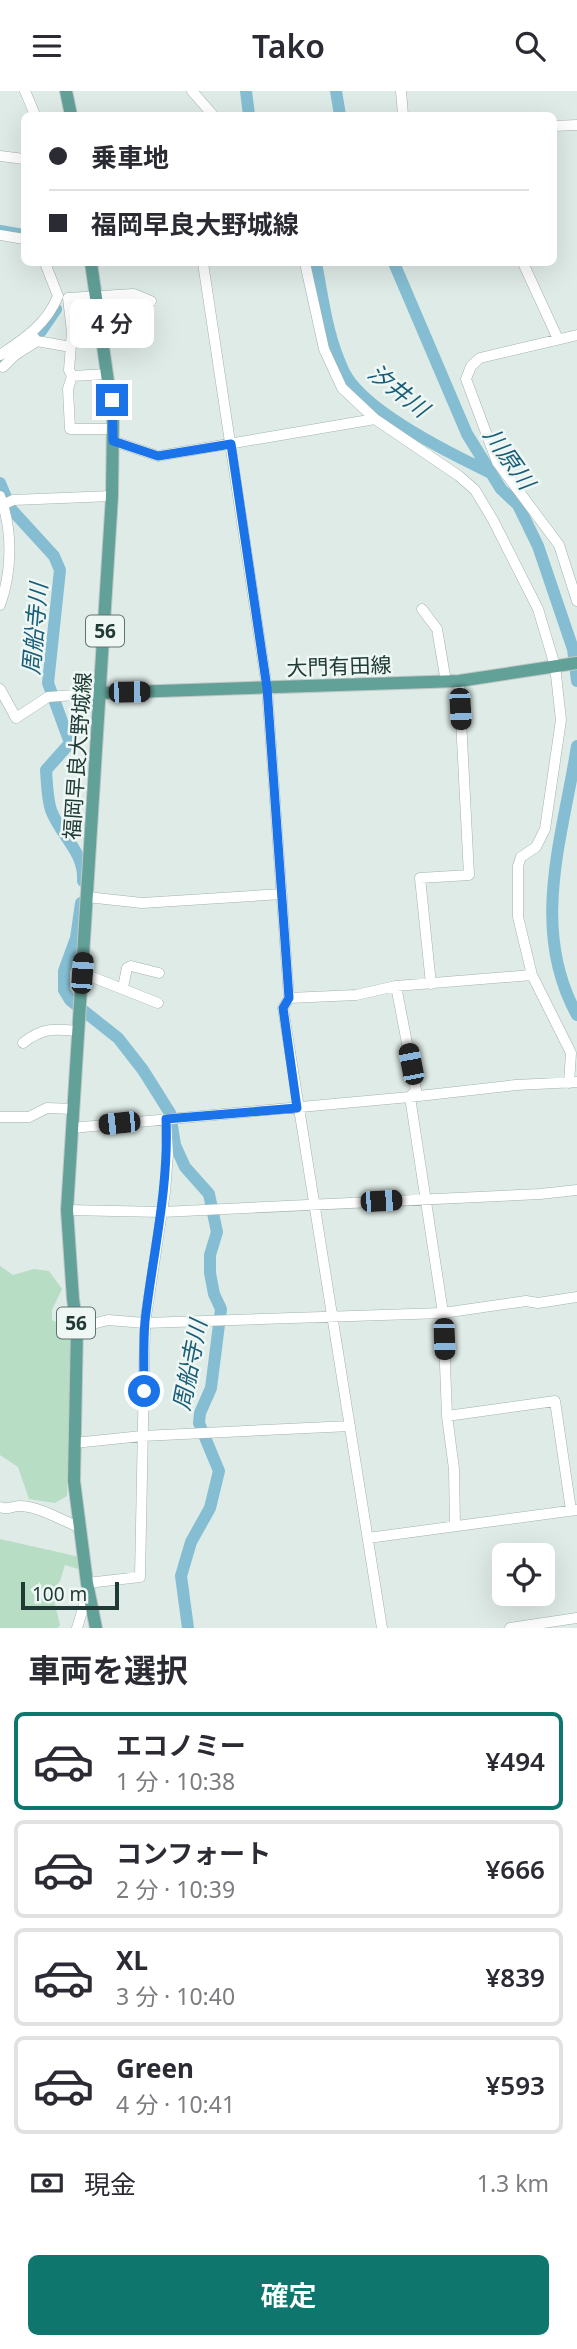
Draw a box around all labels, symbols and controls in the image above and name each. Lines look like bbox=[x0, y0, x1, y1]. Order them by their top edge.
text: Tako bbox=[252, 24, 325, 67]
icon: menu bbox=[28, 27, 66, 65]
icon: search bbox=[511, 27, 549, 65]
text: 乗車地 bbox=[91, 139, 169, 175]
text: 福岡早良大野城線 bbox=[91, 206, 299, 242]
callout: 4 分 bbox=[70, 299, 154, 347]
text: 4 分 bbox=[91, 307, 133, 339]
water label: 汐井川 bbox=[362, 356, 438, 426]
route end bbox=[96, 384, 128, 416]
water label: 川原川 bbox=[477, 421, 545, 498]
water label: 周船寺川 bbox=[14, 579, 54, 676]
road number: 56 bbox=[86, 615, 124, 646]
street label: 大門有田線 bbox=[286, 650, 392, 682]
street label: 福岡早良大野城線 bbox=[57, 671, 97, 841]
car bbox=[108, 681, 151, 703]
car bbox=[449, 687, 472, 731]
car bbox=[71, 951, 94, 995]
car bbox=[397, 1041, 426, 1087]
car bbox=[98, 1110, 141, 1136]
car bbox=[360, 1189, 403, 1213]
road number: 56 bbox=[57, 1307, 95, 1339]
water label: 周船寺川 bbox=[165, 1314, 214, 1413]
car bbox=[433, 1318, 456, 1360]
route start bbox=[128, 1375, 160, 1407]
map controls bbox=[492, 1543, 555, 1606]
button: locate bbox=[492, 1543, 555, 1606]
scale bar bbox=[21, 1579, 119, 1611]
text: 100 m bbox=[32, 1581, 87, 1607]
text: 車両を選択 bbox=[28, 1648, 188, 1691]
text: エコノミー bbox=[116, 1727, 246, 1763]
icon: car bbox=[32, 1730, 95, 1793]
text: ¥494 bbox=[486, 1743, 545, 1779]
text: 1 分 · 10:38 bbox=[116, 1765, 235, 1797]
text: コンフォート bbox=[116, 1835, 271, 1871]
icon: car bbox=[32, 1838, 95, 1901]
text: ¥666 bbox=[486, 1851, 545, 1887]
text: 2 分 · 10:39 bbox=[116, 1873, 235, 1905]
text: XL bbox=[116, 1942, 148, 1978]
icon: car bbox=[32, 1946, 95, 2009]
text: ¥839 bbox=[486, 1959, 545, 1995]
text: 3 分 · 10:40 bbox=[116, 1980, 235, 2012]
text: Green bbox=[116, 2050, 194, 2086]
icon: car bbox=[32, 2054, 95, 2117]
text: ¥593 bbox=[486, 2067, 545, 2103]
text: 4 分 · 10:41 bbox=[116, 2088, 235, 2120]
icon: cash bbox=[28, 2164, 66, 2202]
text: 現金 bbox=[84, 2166, 136, 2202]
text: 1.3 km bbox=[477, 2167, 549, 2199]
button: 確定 bbox=[28, 2255, 549, 2335]

